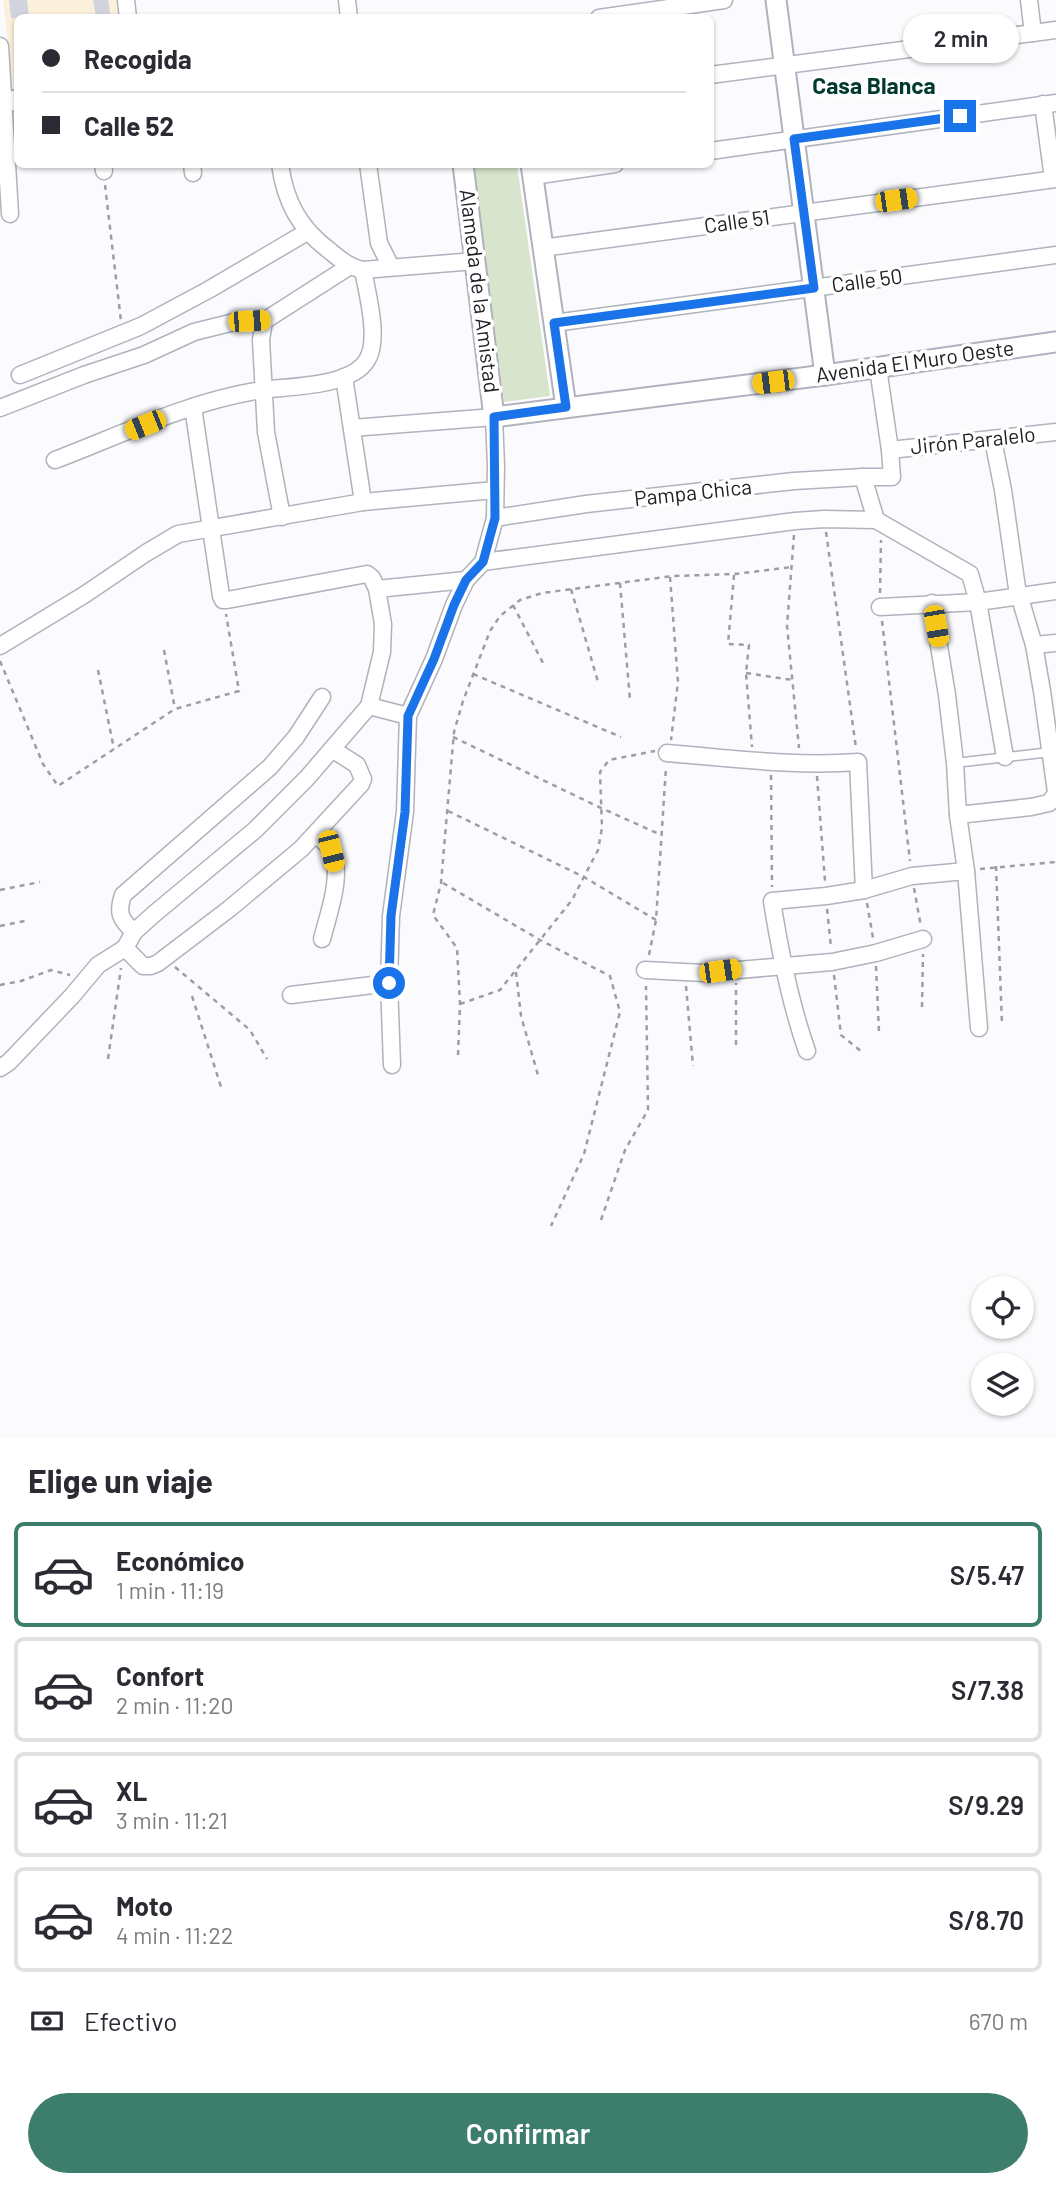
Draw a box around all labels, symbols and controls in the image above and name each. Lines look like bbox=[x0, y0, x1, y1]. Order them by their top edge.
callout: 2 min bbox=[902, 15, 1018, 64]
text: 2 min bbox=[934, 24, 988, 52]
text: Recogida bbox=[84, 43, 192, 74]
district label: Casa Blanca bbox=[812, 71, 936, 99]
route end bbox=[944, 100, 976, 132]
text: Calle 52 bbox=[84, 110, 174, 141]
street label: Alameda de la Amistad bbox=[456, 187, 505, 394]
car bbox=[874, 187, 919, 213]
street label: Calle 51 bbox=[702, 204, 771, 237]
street label: Calle 50 bbox=[830, 262, 904, 297]
car bbox=[228, 309, 271, 333]
street label: Avenida El Muro Oeste bbox=[814, 334, 1016, 387]
car bbox=[751, 369, 796, 395]
car bbox=[122, 407, 169, 443]
street label: Jirón Paralelo bbox=[909, 421, 1037, 459]
street label: Pampa Chica bbox=[633, 473, 753, 510]
car bbox=[923, 603, 950, 649]
car bbox=[316, 828, 347, 874]
car bbox=[698, 958, 743, 984]
route start bbox=[373, 967, 405, 999]
map controls bbox=[971, 1276, 1034, 1416]
button: locate bbox=[971, 1276, 1034, 1339]
button: layers bbox=[971, 1353, 1034, 1416]
text: Elige un viaje bbox=[28, 1461, 213, 1499]
icon: car bbox=[32, 1543, 95, 1606]
text: Económico bbox=[116, 1545, 245, 1576]
text: S/5.47 bbox=[950, 1559, 1024, 1590]
text: 1 min · 11:19 bbox=[116, 1576, 224, 1604]
icon: car bbox=[32, 1658, 95, 1721]
text: Confort bbox=[116, 1660, 204, 1691]
text: S/7.38 bbox=[951, 1674, 1024, 1705]
text: 2 min · 11:20 bbox=[116, 1691, 234, 1719]
icon: car bbox=[32, 1773, 95, 1836]
text: XL bbox=[116, 1775, 147, 1806]
text: S/9.29 bbox=[948, 1789, 1024, 1820]
text: 3 min · 11:21 bbox=[116, 1806, 228, 1834]
icon: car bbox=[32, 1888, 95, 1951]
text: Moto bbox=[116, 1890, 173, 1921]
text: S/8.70 bbox=[949, 1904, 1024, 1935]
text: 4 min · 11:22 bbox=[116, 1921, 233, 1949]
icon: cash bbox=[28, 2002, 66, 2040]
text: Efectivo bbox=[84, 2005, 177, 2036]
text: 670 m bbox=[969, 2007, 1028, 2035]
button: Confirmar bbox=[28, 2093, 1028, 2173]

